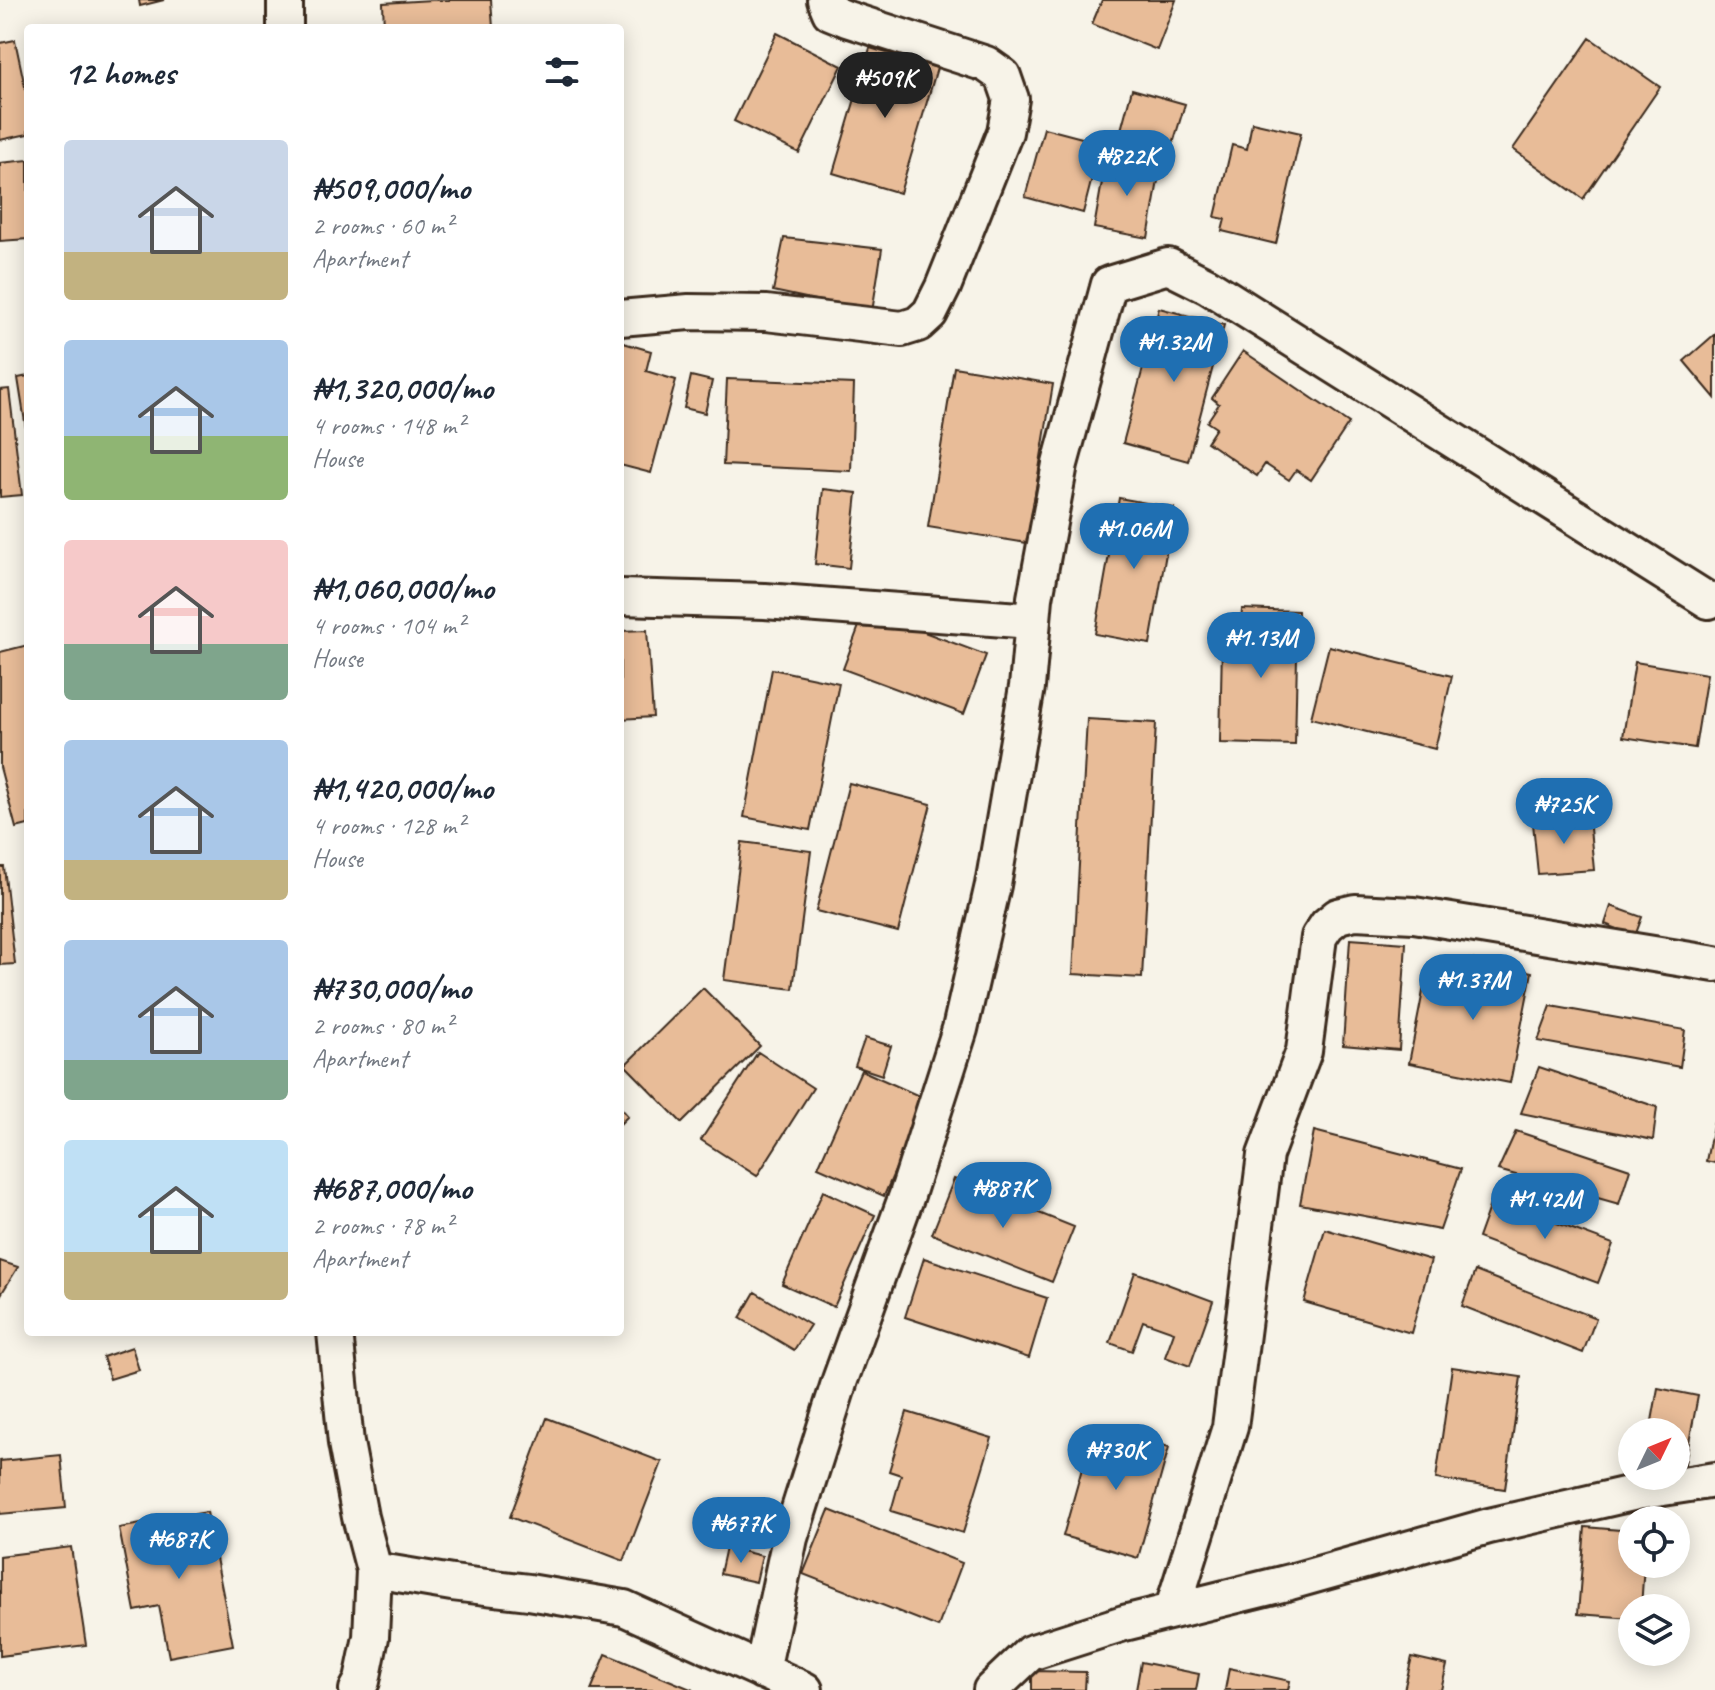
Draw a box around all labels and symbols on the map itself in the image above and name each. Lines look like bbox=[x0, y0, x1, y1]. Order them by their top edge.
pin: ₦509K bbox=[829, 52, 941, 120]
pin: ₦822K bbox=[1071, 130, 1183, 198]
pin: ₦1.32M bbox=[1109, 316, 1239, 384]
pin: ₦1.06M bbox=[1069, 503, 1199, 571]
pin: ₦1.13M bbox=[1196, 612, 1326, 680]
pin: ₦725K bbox=[1508, 778, 1620, 846]
pin: ₦1.37M bbox=[1408, 954, 1538, 1022]
pin: ₦887K bbox=[947, 1162, 1059, 1230]
pin: ₦1.42M bbox=[1480, 1173, 1610, 1241]
north arrow bbox=[1618, 1418, 1690, 1490]
pin: ₦730K bbox=[1060, 1424, 1172, 1492]
pin: ₦677K bbox=[685, 1497, 797, 1565]
pin: ₦687K bbox=[123, 1513, 235, 1581]

